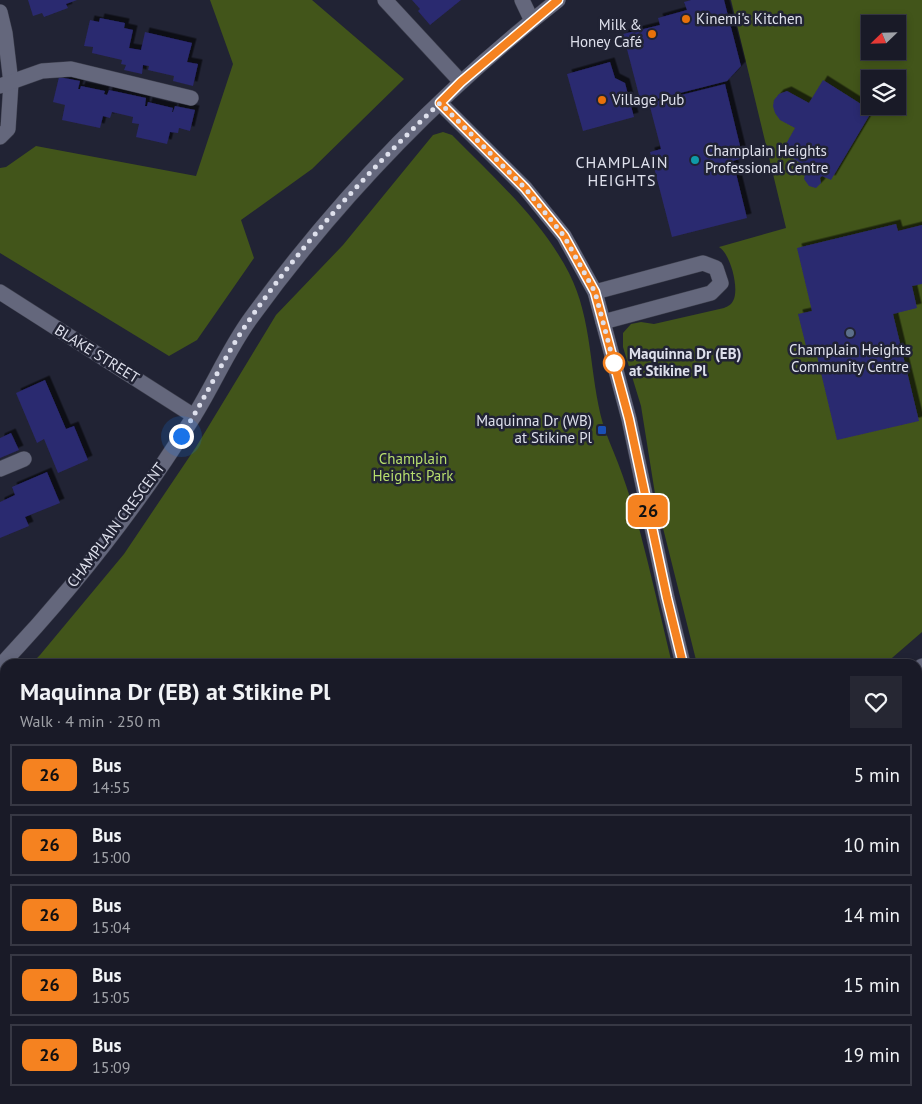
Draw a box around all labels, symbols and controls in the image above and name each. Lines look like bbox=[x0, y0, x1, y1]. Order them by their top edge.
place label: Kinemi's Kitchen bbox=[696, 9, 803, 28]
marker: Kinemi's Kitchen bbox=[680, 13, 692, 25]
place label: Milk & Honey Café bbox=[570, 15, 642, 51]
north arrow bbox=[861, 15, 906, 60]
map controls bbox=[861, 15, 906, 115]
marker: Milk & Honey Café bbox=[646, 28, 658, 40]
button: layers bbox=[861, 70, 906, 115]
place label: Village Pub bbox=[611, 90, 684, 109]
marker: Village Pub bbox=[596, 94, 608, 106]
place label: Champlain Heights Professional Centre bbox=[705, 141, 828, 177]
district label: CHAMPLAIN HEIGHTS bbox=[575, 152, 669, 190]
marker: Champlain Heights Professional Centre bbox=[689, 154, 701, 166]
street label: BLAKE STREET bbox=[51, 320, 144, 387]
marker: Champlain Heights Community Centre bbox=[844, 327, 856, 339]
place label: Champlain Heights Community Centre bbox=[789, 340, 911, 376]
place label: Maquinna Dr (EB) at Stikine Pl bbox=[629, 344, 741, 380]
marker: Maquinna Dr (EB) at Stikine Pl bbox=[603, 352, 625, 374]
place label: Maquinna Dr (WB) at Stikine Pl bbox=[476, 411, 593, 447]
your location bbox=[169, 424, 194, 449]
marker: Maquinna Dr (WB) at Stikine Pl bbox=[596, 424, 608, 436]
park label: Champlain Heights Park bbox=[373, 449, 454, 485]
street label: CHAMPLAIN CRESCENT bbox=[62, 458, 169, 591]
line badge: 26 bbox=[626, 495, 670, 527]
text: 26 bbox=[638, 499, 658, 522]
text: Maquinna Dr (EB) at Stikine Pl bbox=[20, 676, 330, 707]
button: heart bbox=[850, 676, 902, 728]
text: Walk · 4 min · 250 m bbox=[20, 711, 160, 731]
text: Bus bbox=[92, 753, 121, 777]
text: 26 bbox=[39, 763, 60, 786]
text: 5 min bbox=[854, 763, 900, 787]
text: 14:55 bbox=[92, 777, 130, 797]
text: Bus bbox=[92, 823, 121, 847]
text: 26 bbox=[39, 833, 60, 856]
text: 10 min bbox=[843, 833, 900, 857]
text: 15:00 bbox=[92, 847, 130, 867]
text: Bus bbox=[92, 893, 121, 917]
text: 26 bbox=[39, 903, 60, 926]
text: 14 min bbox=[843, 903, 900, 927]
text: 15:04 bbox=[92, 917, 130, 937]
text: Bus bbox=[92, 963, 121, 987]
text: 26 bbox=[39, 973, 60, 996]
text: 15 min bbox=[843, 973, 900, 997]
text: 15:05 bbox=[92, 987, 130, 1007]
text: Bus bbox=[92, 1033, 121, 1057]
text: 26 bbox=[39, 1043, 60, 1066]
text: 19 min bbox=[843, 1043, 900, 1067]
text: 15:09 bbox=[92, 1057, 130, 1077]

